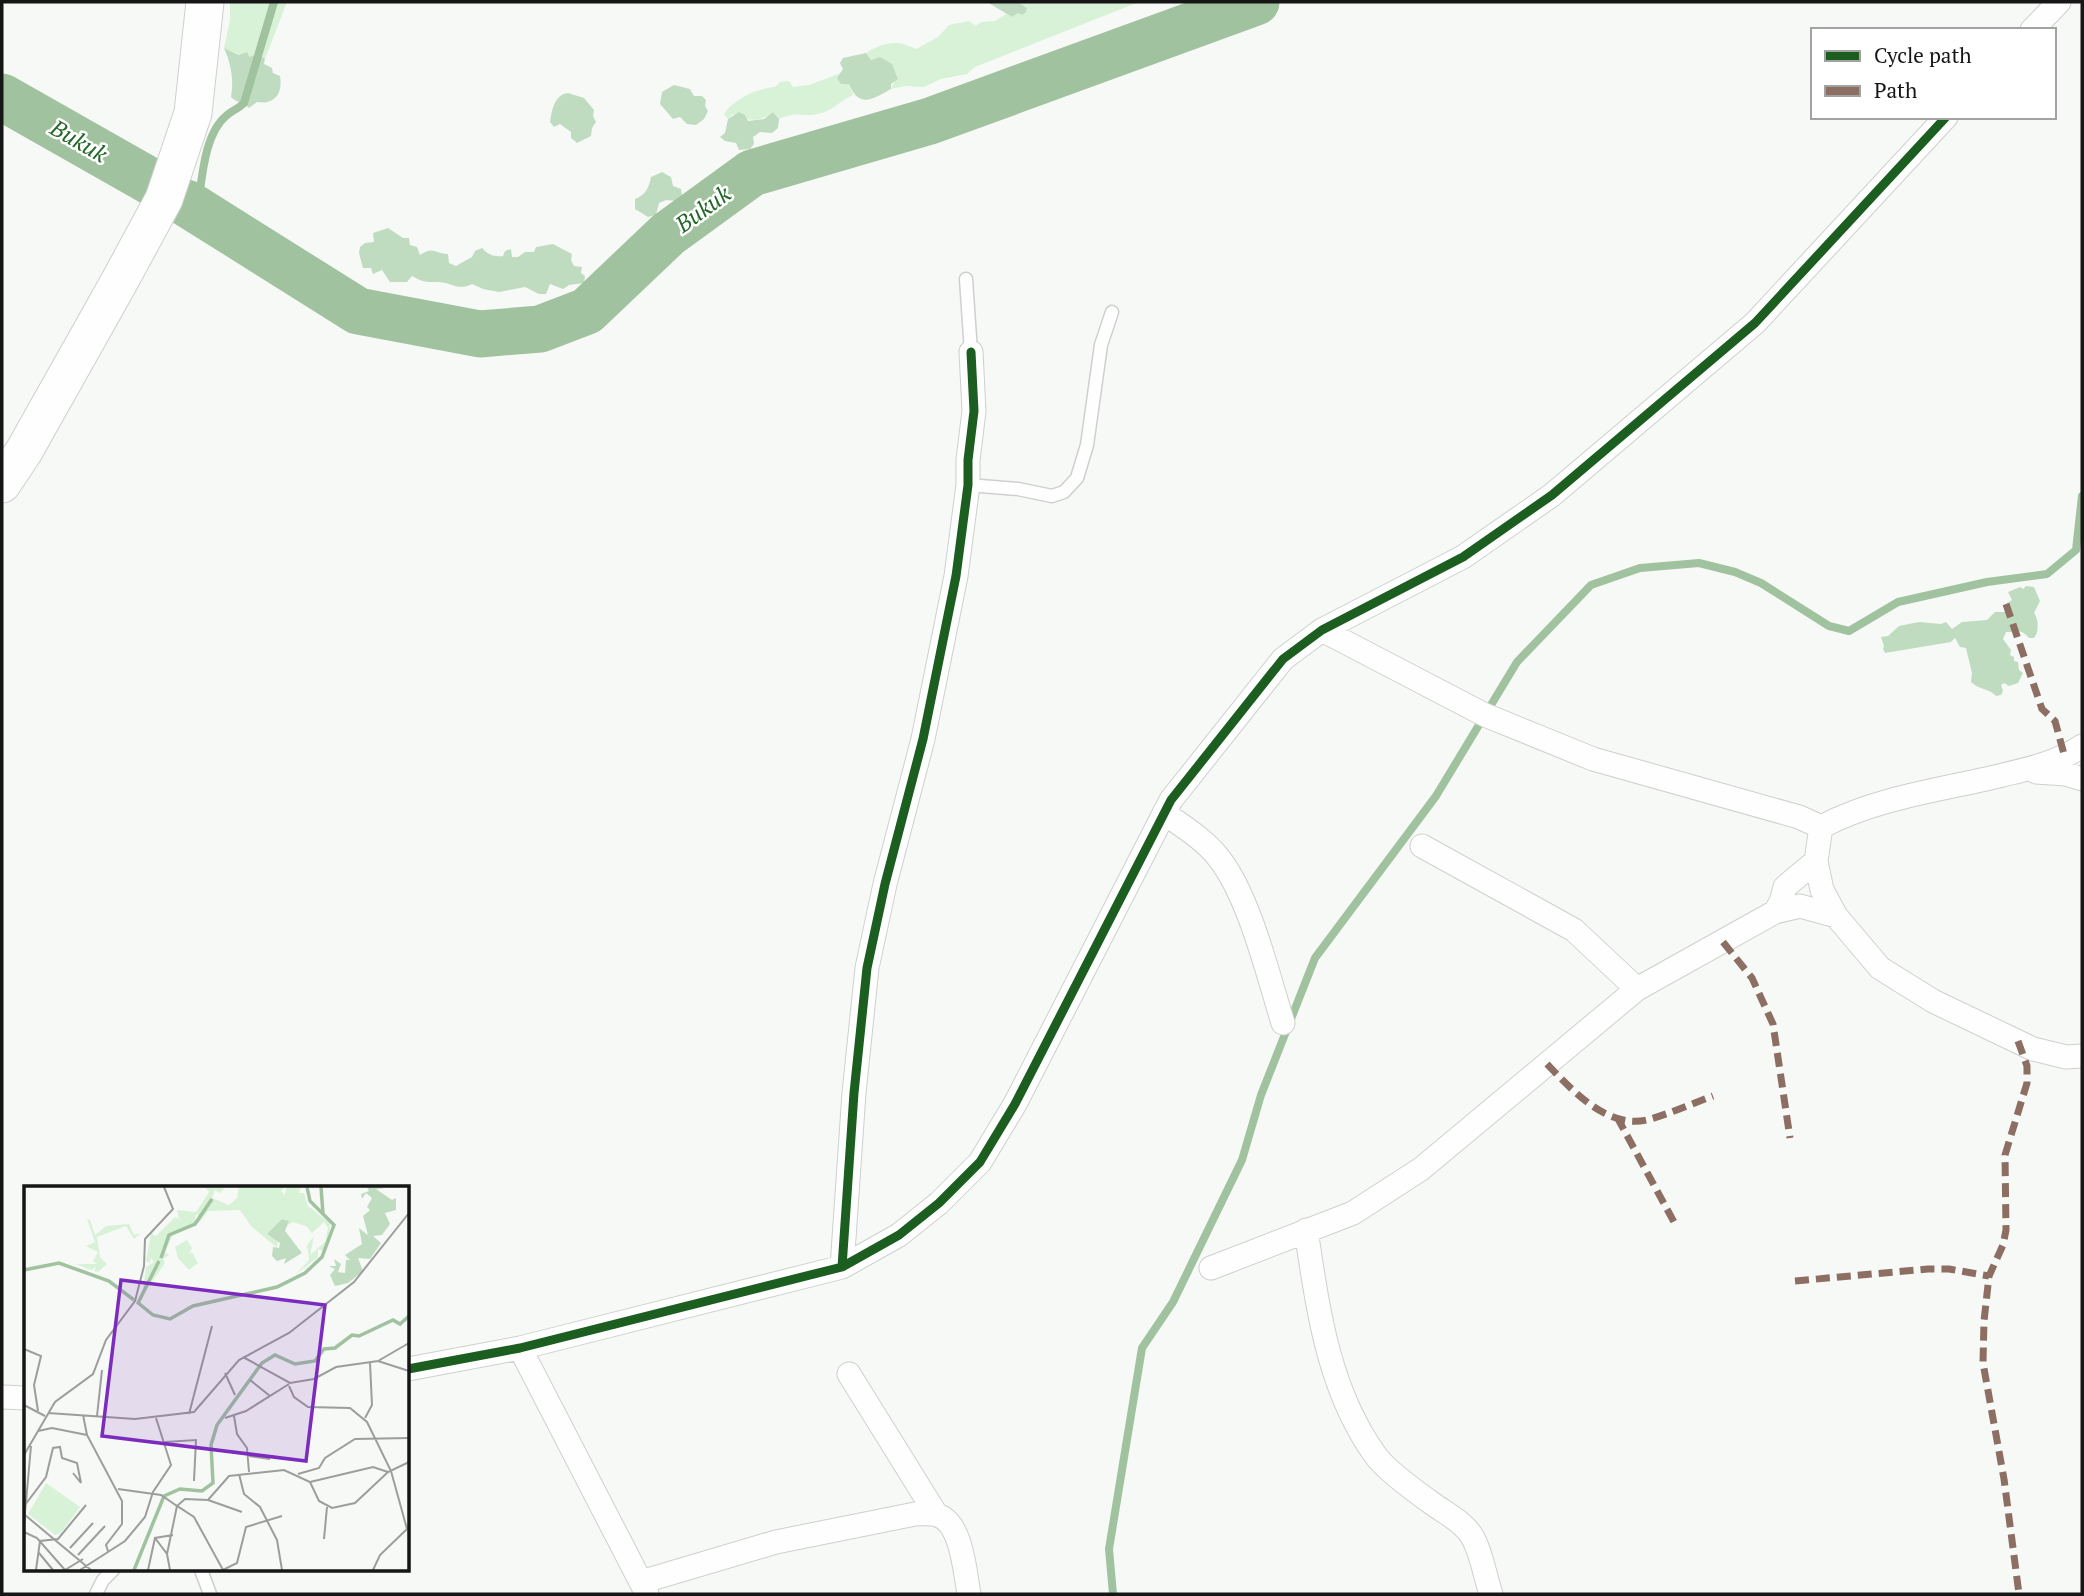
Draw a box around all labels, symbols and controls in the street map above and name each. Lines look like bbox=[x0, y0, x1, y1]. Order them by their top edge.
legend bbox=[1811, 28, 2056, 119]
text: Cycle path bbox=[1874, 41, 1972, 69]
text: Path bbox=[1874, 76, 1917, 104]
water label: Bukuk bbox=[44, 111, 114, 170]
water label: Bukuk bbox=[668, 178, 737, 240]
inset map bbox=[24, 1186, 410, 1572]

